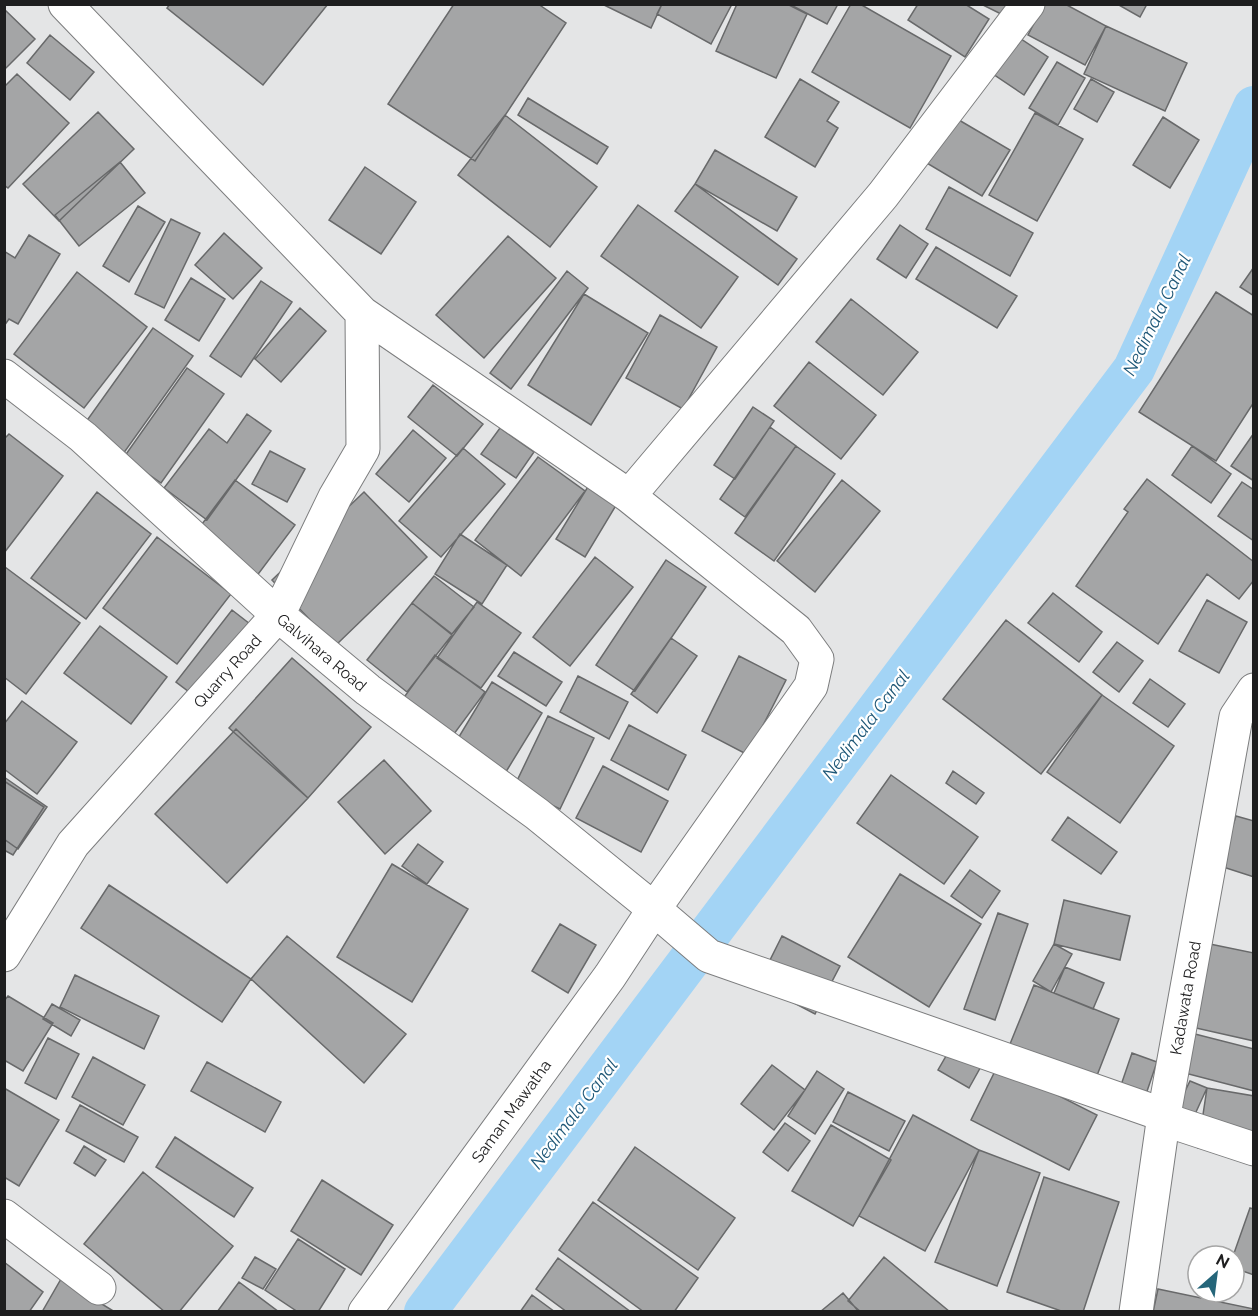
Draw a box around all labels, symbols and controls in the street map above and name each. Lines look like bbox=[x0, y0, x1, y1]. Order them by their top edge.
water label: Nedimala Canal bbox=[1118, 251, 1195, 379]
street label: Galvihara Road bbox=[273, 609, 370, 695]
street label: Quarry Road bbox=[189, 631, 265, 712]
water label: Nedimala Canal bbox=[817, 665, 914, 784]
street label: Kadawata Road bbox=[1166, 940, 1205, 1057]
water label: Nedimala Canal bbox=[525, 1054, 622, 1173]
street label: Saman Mawatha bbox=[468, 1056, 555, 1166]
north arrow bbox=[1186, 1244, 1246, 1304]
text: N bbox=[1213, 1250, 1233, 1272]

